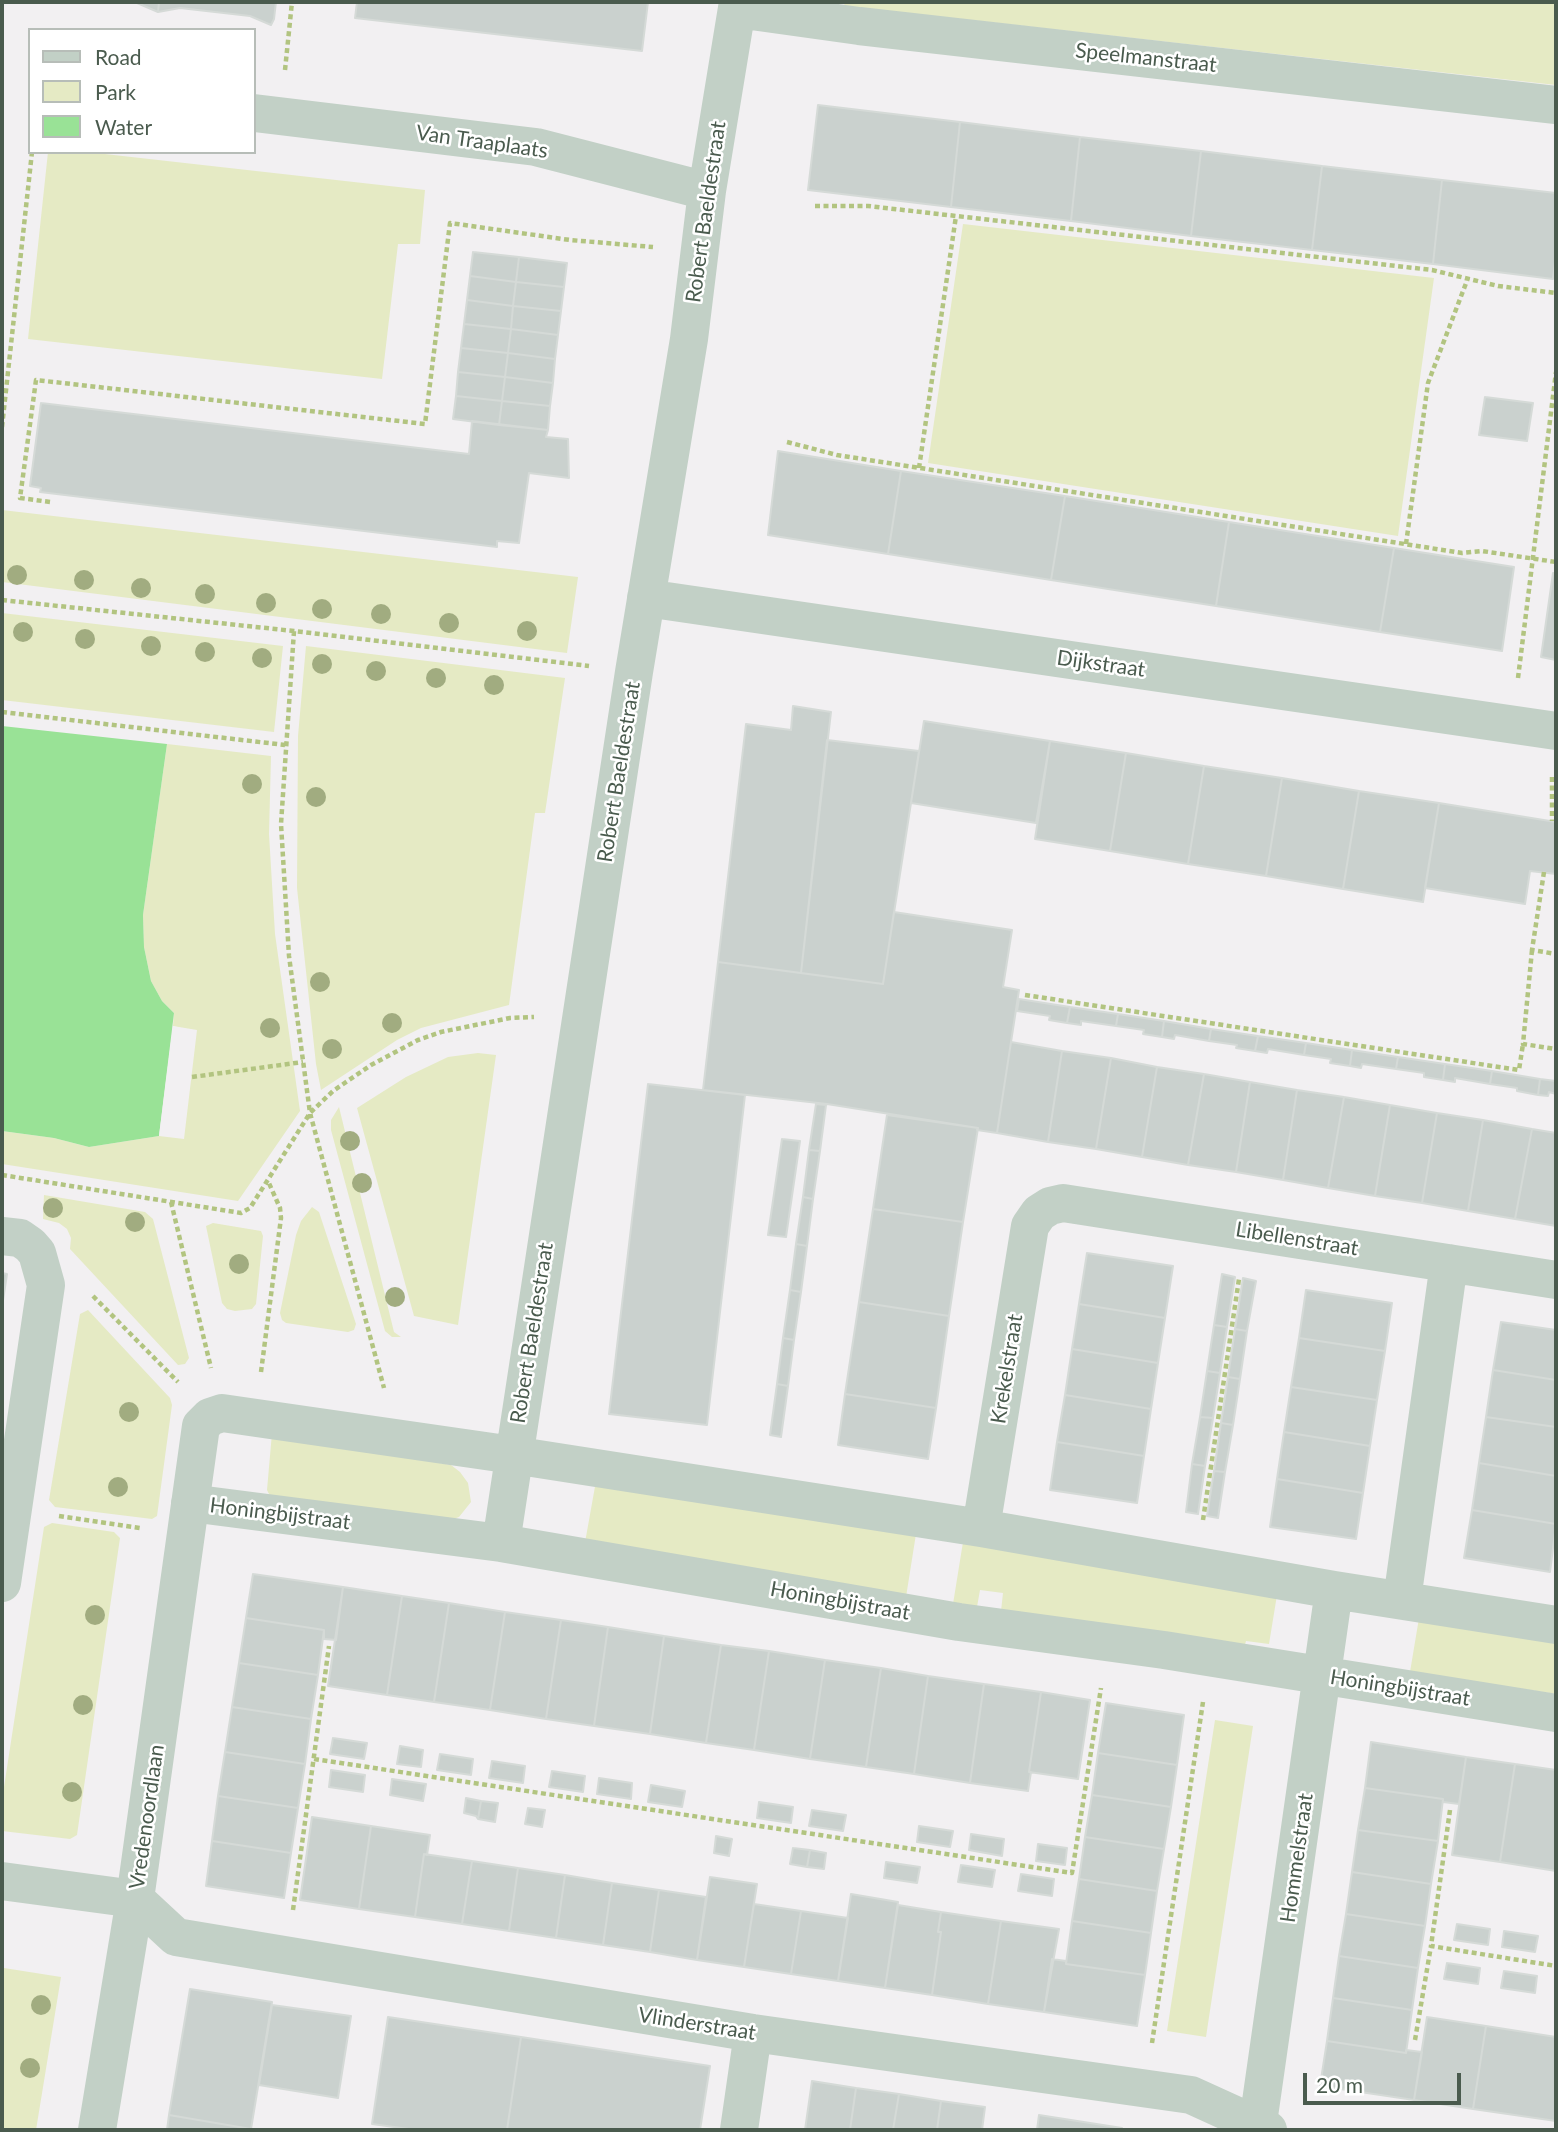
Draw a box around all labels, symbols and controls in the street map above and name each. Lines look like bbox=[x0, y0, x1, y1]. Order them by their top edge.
legend bbox=[28, 28, 256, 154]
street label: Speelmanstraat bbox=[1074, 38, 1218, 78]
text: Road bbox=[95, 44, 142, 69]
text: Park bbox=[95, 79, 136, 104]
text: Water bbox=[95, 114, 152, 139]
street label: Van Traaplaats bbox=[415, 120, 549, 164]
street label: Robert Baeldestraat bbox=[681, 120, 731, 304]
street label: Dijkstraat bbox=[1055, 645, 1147, 683]
street label: Robert Baeldestraat bbox=[592, 680, 646, 864]
street label: Libellenstraat bbox=[1234, 1217, 1360, 1261]
street label: Robert Baeldestraat bbox=[505, 1241, 559, 1425]
street label: Krekelstraat bbox=[986, 1312, 1028, 1426]
street label: Honingbijstraat bbox=[208, 1493, 352, 1535]
street label: Honingbijstraat bbox=[768, 1576, 912, 1626]
street label: Honingbijstraat bbox=[1328, 1665, 1472, 1711]
street label: Vredenoordlaan bbox=[124, 1743, 170, 1891]
street label: Hommelstraat bbox=[1275, 1792, 1319, 1924]
street label: Vlinderstraat bbox=[636, 2002, 758, 2046]
scale bar bbox=[1306, 2058, 1464, 2102]
text: 20 m bbox=[1316, 2072, 1363, 2097]

